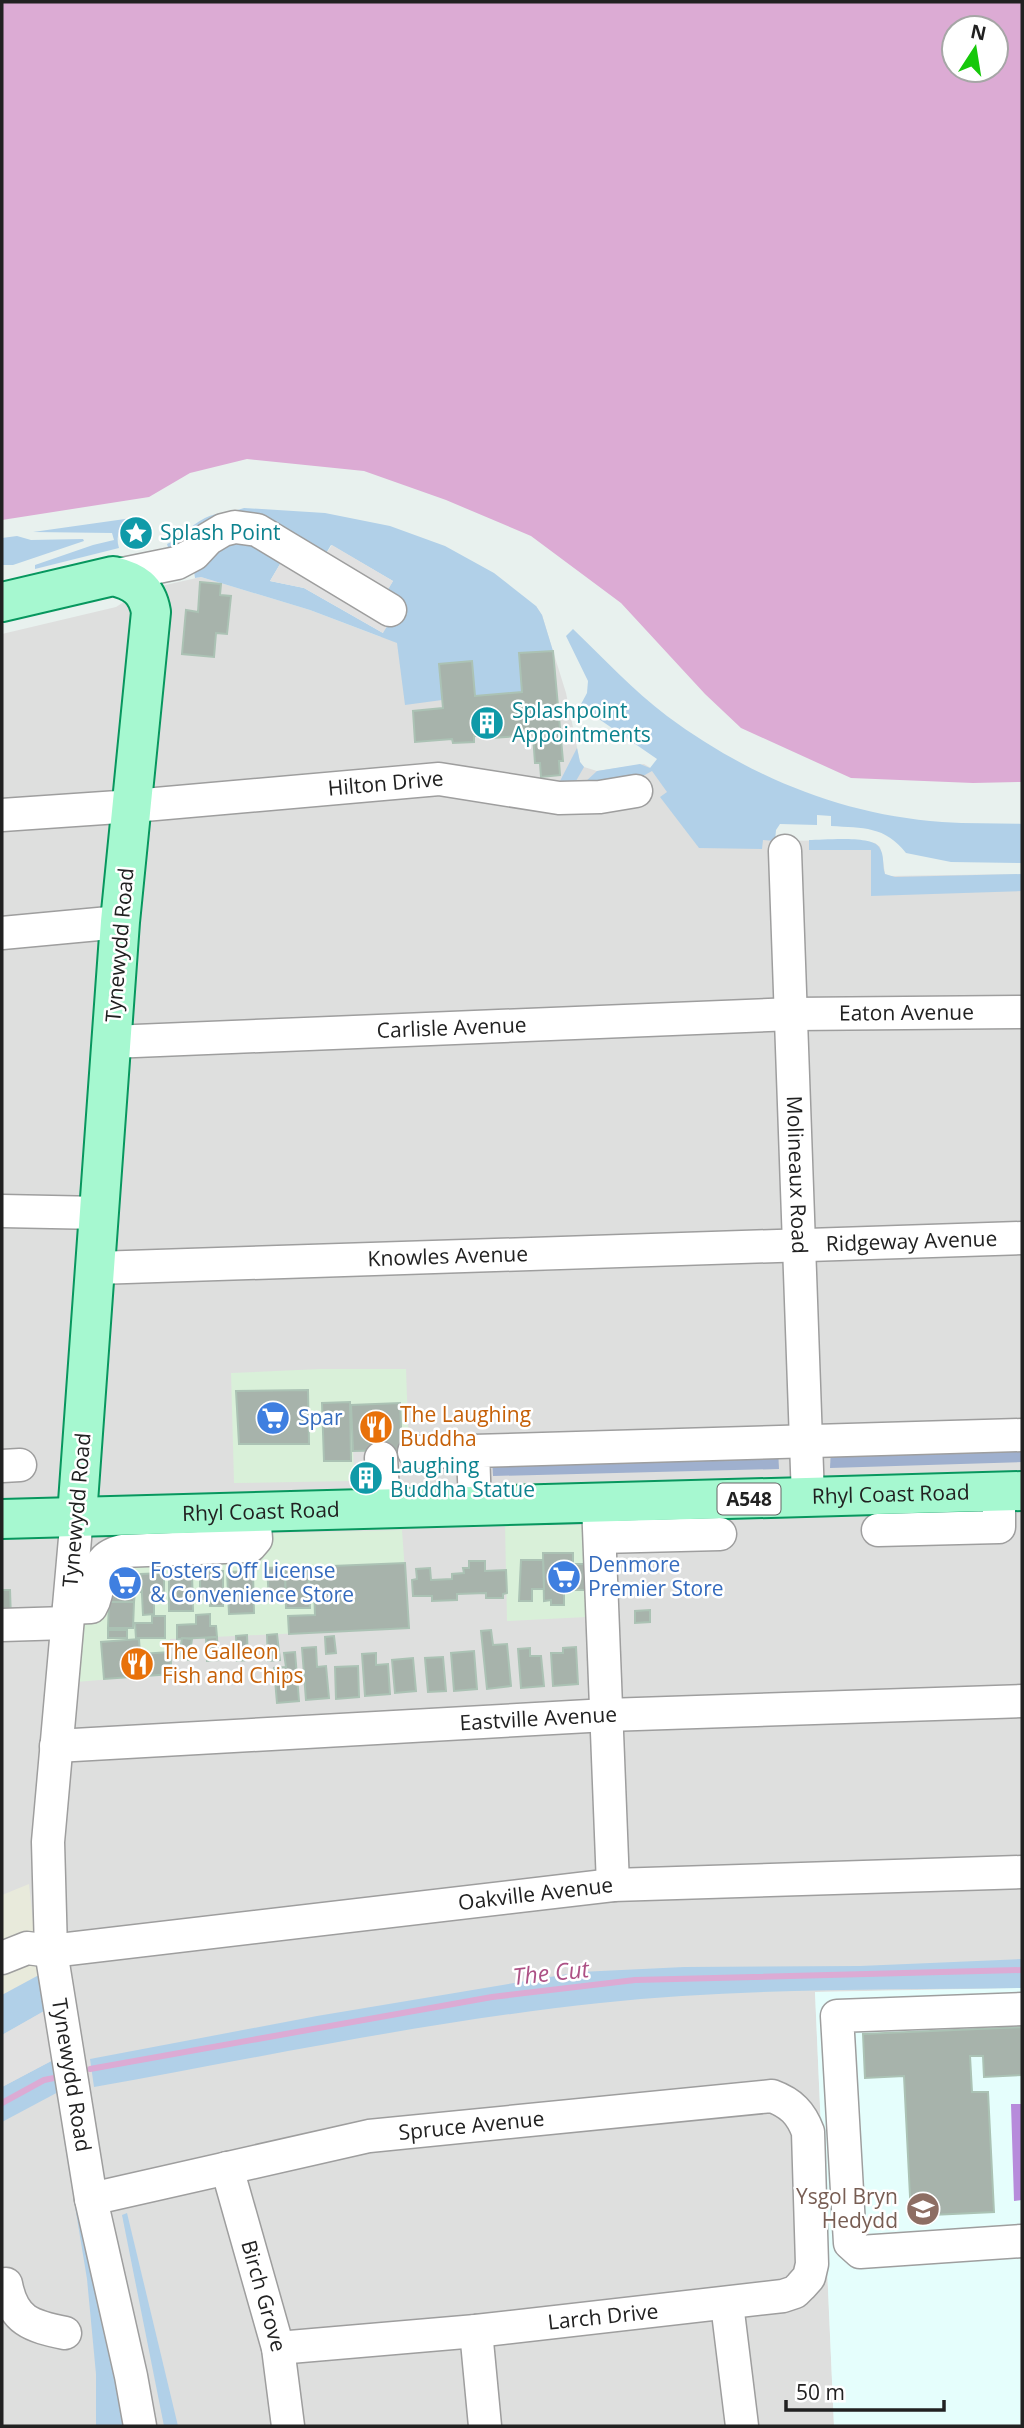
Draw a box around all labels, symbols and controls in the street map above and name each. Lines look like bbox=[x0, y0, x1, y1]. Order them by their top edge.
north arrow bbox=[940, 14, 1010, 84]
text: N bbox=[968, 18, 989, 47]
place icon: Splash Point bbox=[117, 514, 155, 552]
place label: Splash Point bbox=[160, 518, 281, 546]
place label: Splashpoint Appointments bbox=[512, 696, 651, 748]
building icon: Splashpoint Appointments bbox=[468, 704, 506, 742]
street label: Hilton Drive bbox=[327, 764, 445, 802]
street label: Tynewydd Road bbox=[98, 867, 140, 1023]
street label: Eaton Avenue bbox=[839, 997, 974, 1027]
street label: Carlisle Avenue bbox=[376, 1010, 527, 1044]
street label: Molineaux Road bbox=[781, 1095, 814, 1254]
street label: Ridgeway Avenue bbox=[825, 1224, 998, 1257]
street label: Knowles Avenue bbox=[367, 1239, 528, 1272]
supermarket icon: Spar bbox=[254, 1399, 292, 1437]
place label: The Laughing Buddha bbox=[400, 1400, 531, 1452]
place label: Spar bbox=[298, 1403, 343, 1431]
restaurant icon: The Laughing Buddha bbox=[357, 1408, 395, 1446]
street label: Tynewydd Road bbox=[55, 1432, 97, 1588]
place label: Laughing Buddha Statue bbox=[390, 1451, 535, 1503]
building icon: Laughing Buddha Statue bbox=[347, 1459, 385, 1497]
street label: Rhyl Coast Road bbox=[811, 1477, 970, 1510]
road number: A548 bbox=[718, 1484, 780, 1514]
street label: Rhyl Coast Road bbox=[182, 1495, 340, 1527]
place label: Denmore Premier Store bbox=[588, 1550, 724, 1602]
place label: Fosters Off License & Convenience Store bbox=[150, 1556, 354, 1608]
supermarket icon: Denmore Premier Store bbox=[545, 1558, 583, 1596]
supermarket icon: Fosters Off License & Convenience Store bbox=[106, 1564, 144, 1602]
place label: The Galleon Fish and Chips bbox=[162, 1637, 304, 1689]
restaurant icon: The Galleon Fish and Chips bbox=[118, 1645, 156, 1683]
street label: Eastville Avenue bbox=[459, 1700, 617, 1736]
street label: Oakville Avenue bbox=[456, 1870, 615, 1916]
water label: The Cut bbox=[511, 1952, 592, 1992]
street label: Tynewydd Road bbox=[46, 1996, 98, 2154]
street label: Spruce Avenue bbox=[397, 2104, 546, 2146]
place label: Ysgol Bryn Hedydd bbox=[796, 2182, 898, 2234]
school or university icon: Ysgol Bryn Hedydd bbox=[904, 2190, 942, 2228]
street label: Birch Grove bbox=[235, 2237, 293, 2355]
street label: Larch Drive bbox=[546, 2296, 660, 2336]
scale bar bbox=[786, 2368, 944, 2412]
text: 50 m bbox=[796, 2378, 845, 2406]

